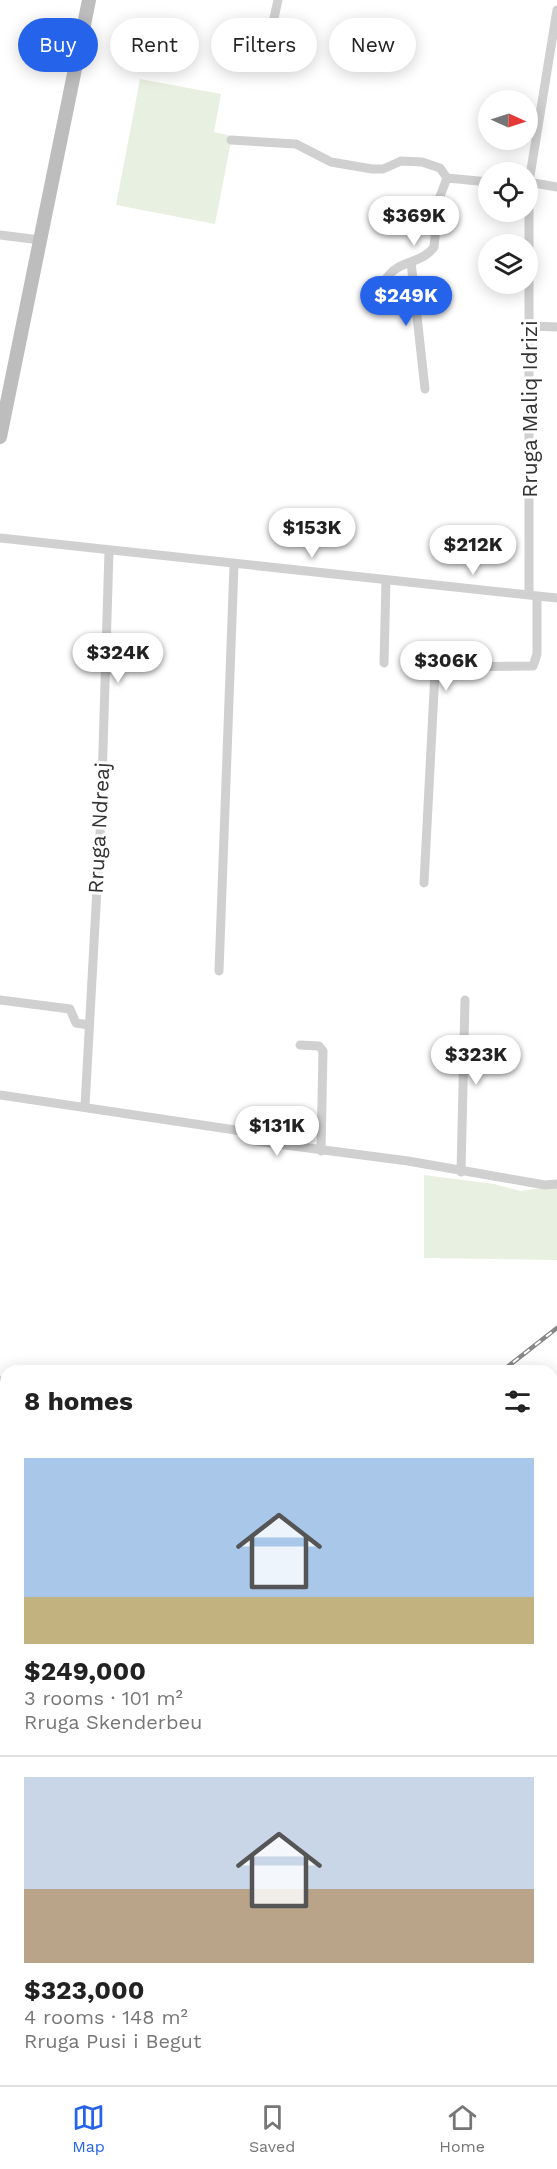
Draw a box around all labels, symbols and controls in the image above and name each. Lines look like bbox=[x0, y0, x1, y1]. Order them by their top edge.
chip: Buy bbox=[18, 18, 98, 72]
chip: Rent bbox=[110, 18, 199, 72]
chip: Filters bbox=[211, 18, 317, 72]
chip: New bbox=[329, 18, 416, 72]
north arrow bbox=[478, 90, 538, 150]
map controls bbox=[478, 90, 538, 294]
button: locate bbox=[478, 162, 538, 222]
pin: $369K bbox=[372, 196, 456, 247]
text: $369K bbox=[382, 203, 446, 227]
button: layers bbox=[478, 234, 538, 294]
pin: $249K bbox=[364, 276, 448, 327]
text: $249K bbox=[374, 283, 438, 307]
street label: Rruga Maliq Idrizi bbox=[517, 320, 542, 498]
pin: $153K bbox=[270, 508, 354, 559]
text: $153K bbox=[283, 515, 341, 539]
pin: $212K bbox=[431, 525, 515, 576]
text: $212K bbox=[443, 532, 503, 556]
pin: $324K bbox=[76, 633, 160, 684]
text: $324K bbox=[86, 640, 150, 664]
pin: $306K bbox=[404, 641, 488, 692]
text: $306K bbox=[414, 648, 478, 672]
street label: Rruga Ndreaj bbox=[83, 762, 114, 894]
pin: $323K bbox=[434, 1035, 518, 1086]
text: $323K bbox=[445, 1042, 507, 1066]
pin: $131K bbox=[235, 1106, 319, 1157]
text: $131K bbox=[249, 1113, 305, 1137]
icon: filters bbox=[501, 1385, 534, 1418]
text: 8 homes bbox=[24, 1386, 133, 1416]
icon: home bbox=[225, 1497, 333, 1605]
text: $249,000 bbox=[24, 1656, 146, 1686]
text: 3 rooms · 101 m² bbox=[24, 1686, 183, 1710]
text: Rruga Skenderbeu bbox=[24, 1710, 202, 1734]
icon: home bbox=[225, 1816, 333, 1924]
text: $323,000 bbox=[24, 1975, 145, 2005]
text: 4 rooms · 148 m² bbox=[24, 2005, 188, 2029]
text: Rruga Pusi i Begut bbox=[24, 2029, 201, 2053]
tab: Map bbox=[72, 2101, 105, 2156]
tab: Saved bbox=[249, 2101, 295, 2156]
tab: Home bbox=[439, 2101, 485, 2156]

